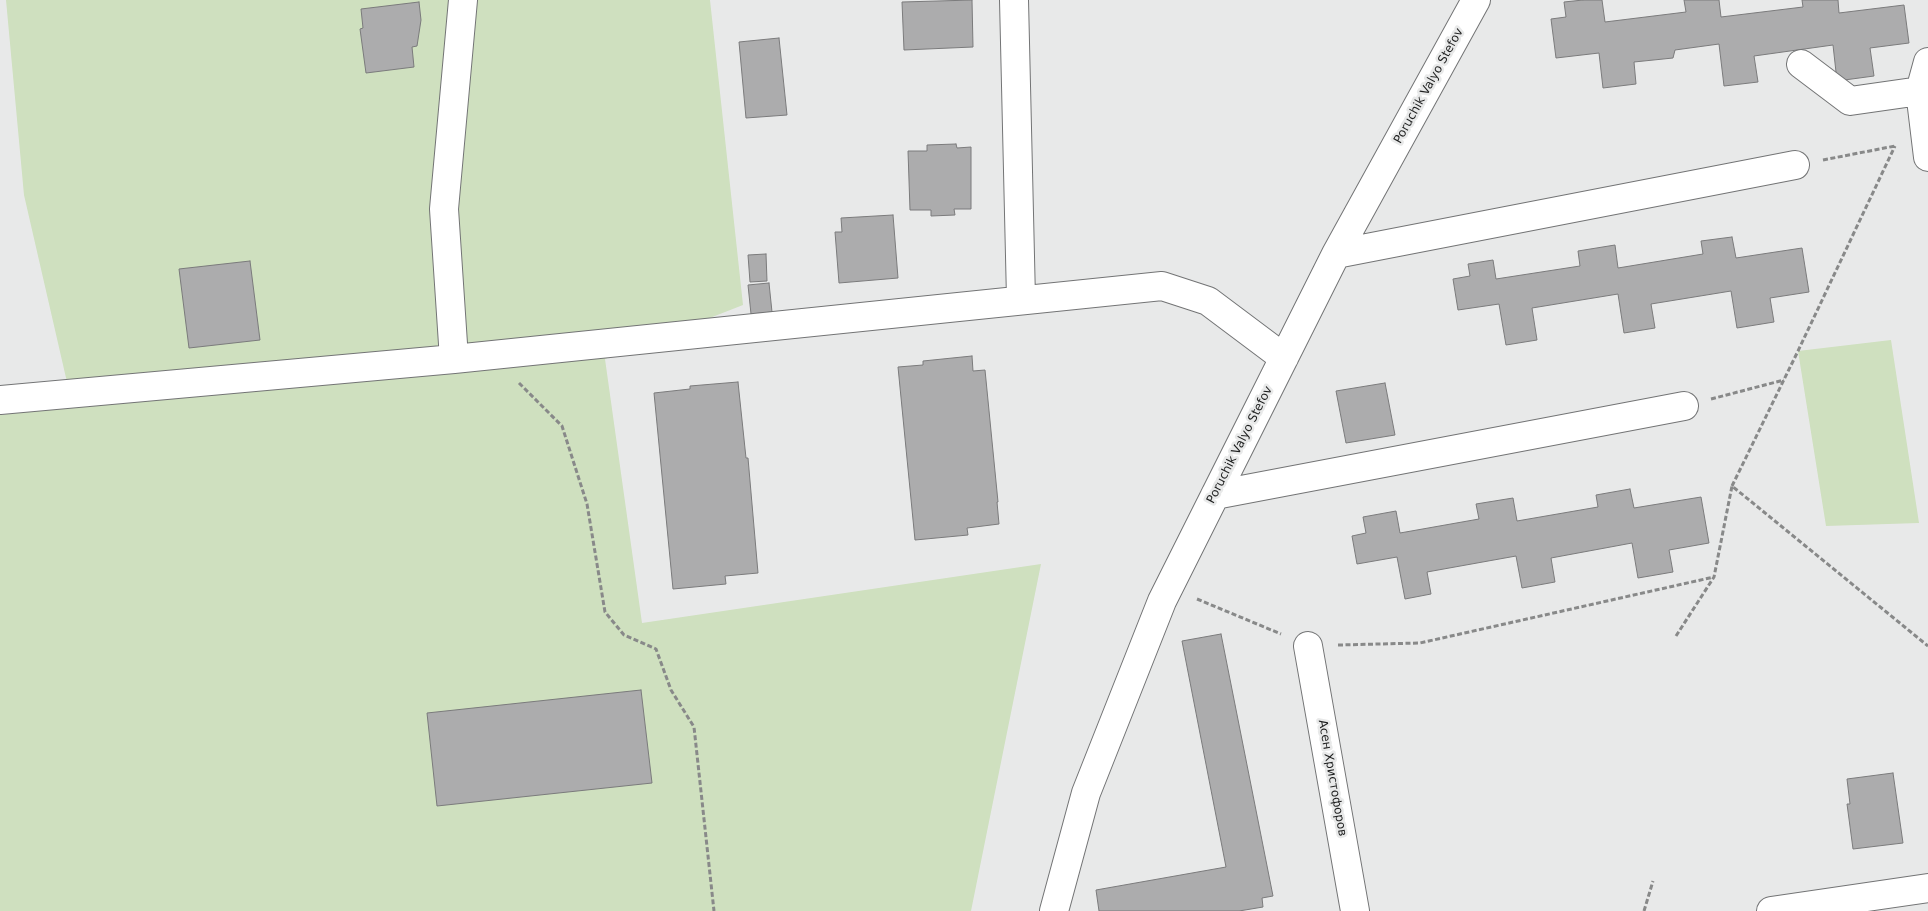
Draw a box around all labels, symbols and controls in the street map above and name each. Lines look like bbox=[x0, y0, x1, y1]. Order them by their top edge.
street label: Poruchik Valyo Stefov bbox=[1391, 26, 1467, 146]
street label: Poruchik Valyo Stefov bbox=[1204, 384, 1276, 506]
street label: Асен Христофоров bbox=[1315, 719, 1349, 837]

